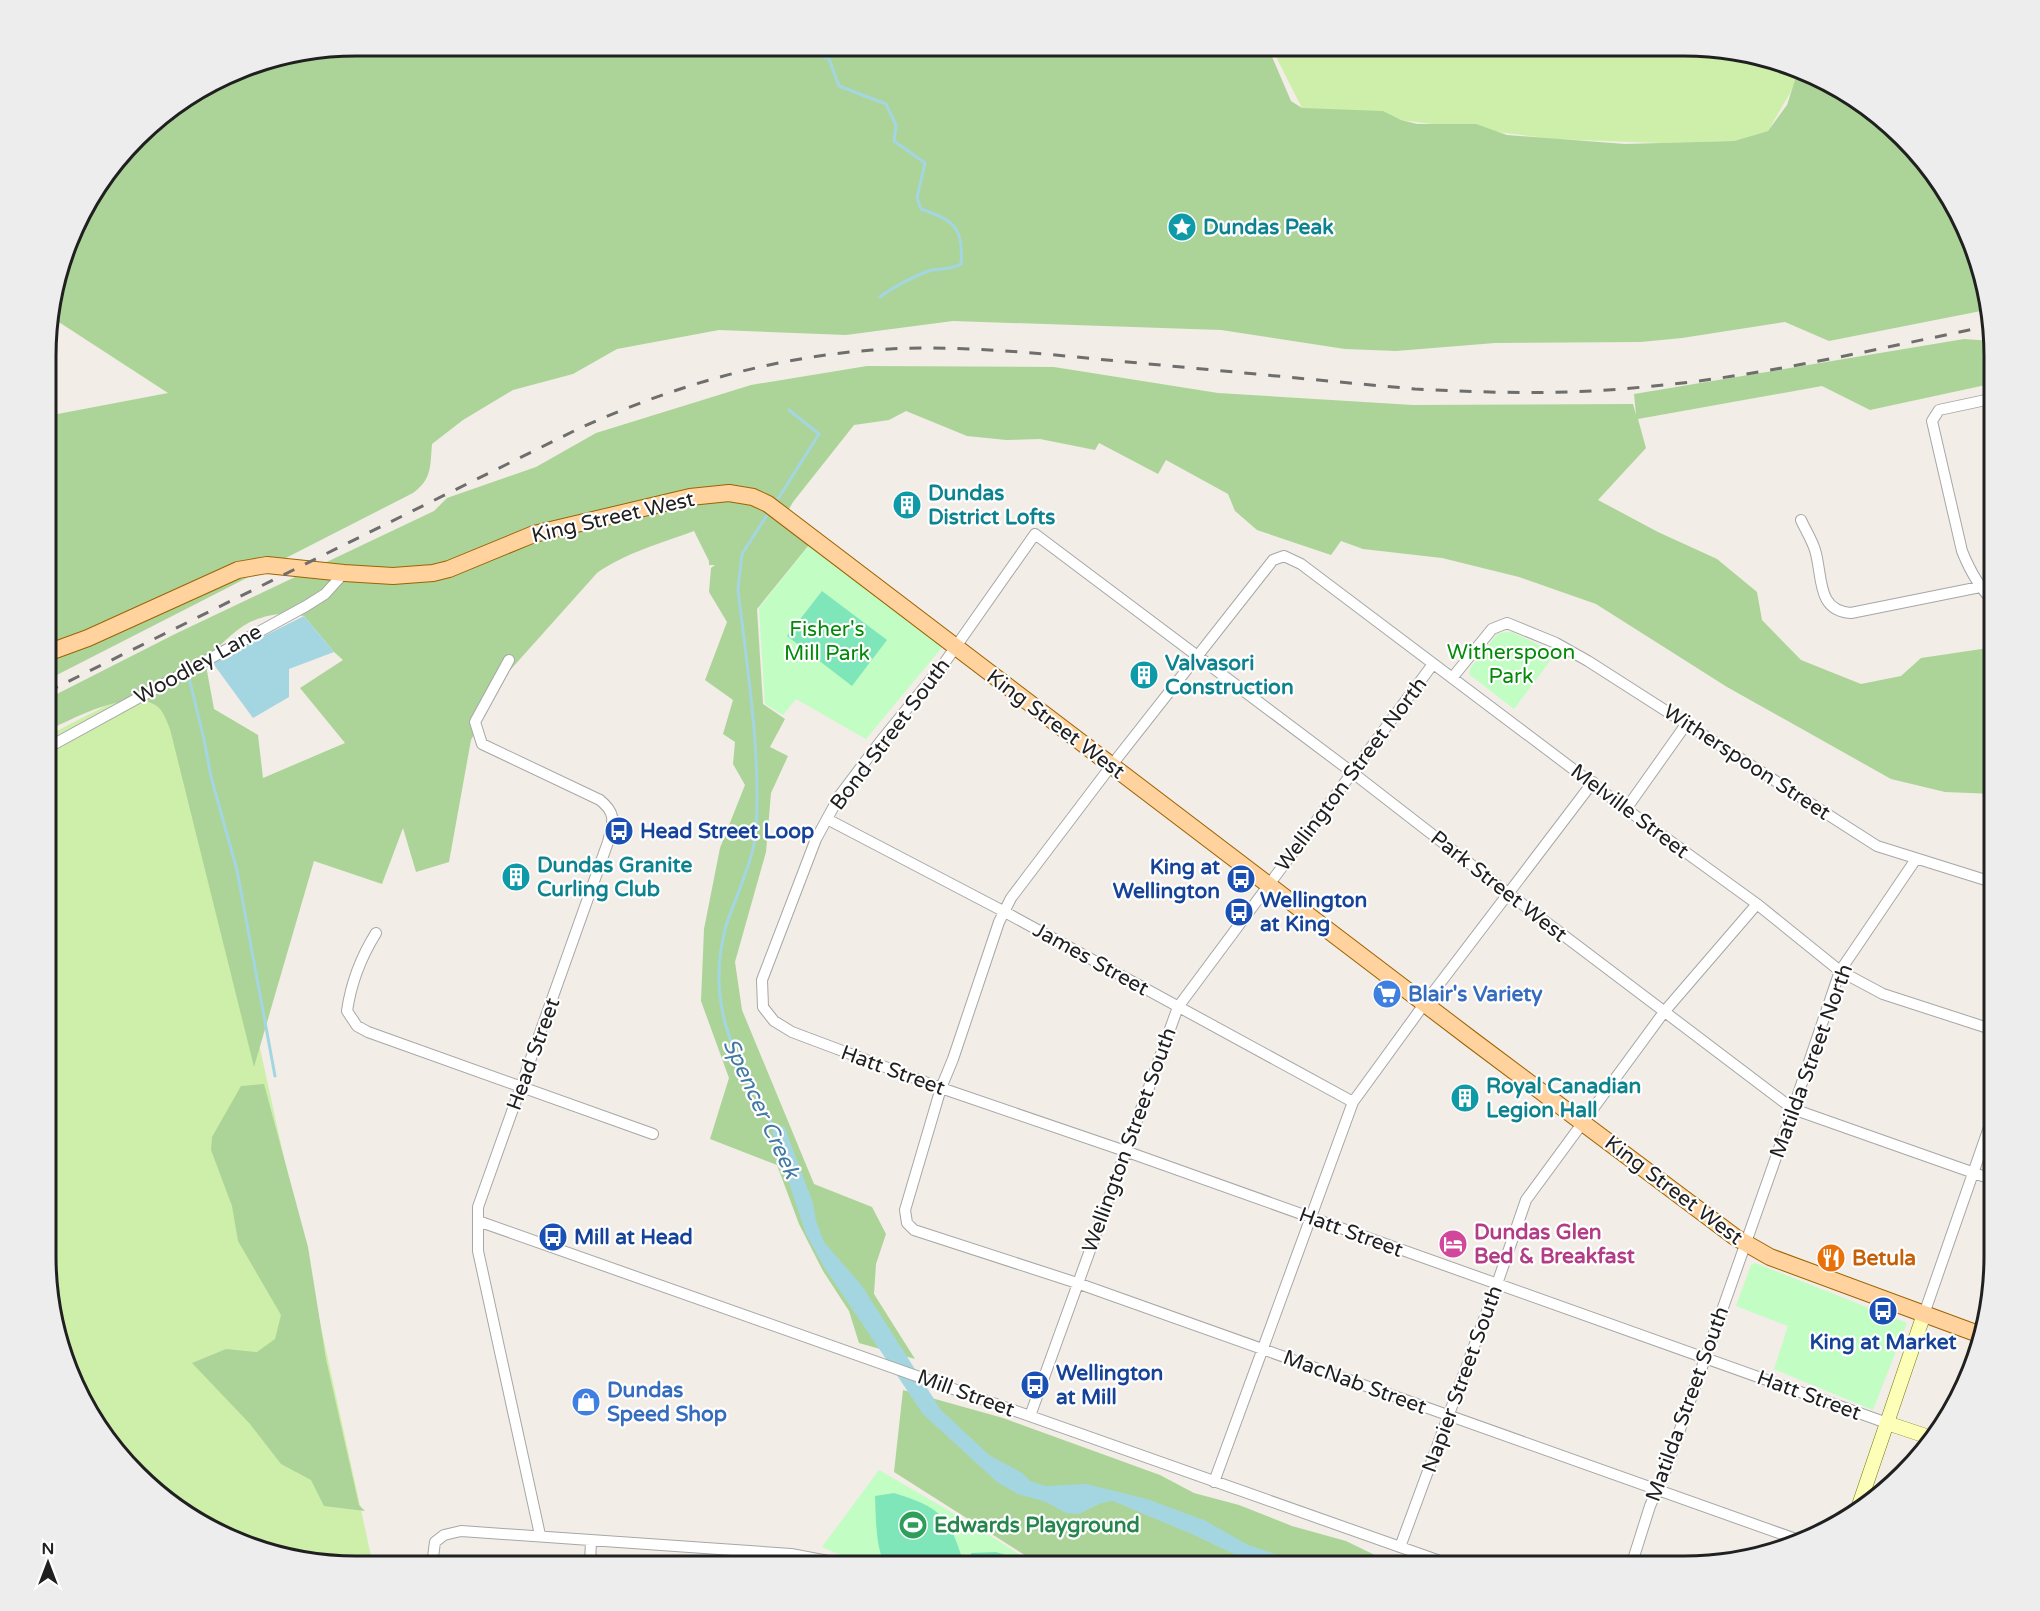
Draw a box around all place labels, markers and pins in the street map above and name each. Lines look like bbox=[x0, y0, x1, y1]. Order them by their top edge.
place icon: Dundas Peak bbox=[1166, 211, 1198, 243]
place label: Dundas Peak bbox=[1203, 215, 1334, 240]
place label: Dundas District Lofts bbox=[928, 481, 1055, 530]
building icon: Dundas District Lofts bbox=[891, 489, 923, 521]
place label: Valvasori Construction bbox=[1165, 651, 1294, 700]
building icon: Valvasori Construction bbox=[1128, 659, 1160, 691]
bus stop icon: Head Street Loop bbox=[603, 815, 635, 847]
place label: Head Street Loop bbox=[640, 819, 814, 844]
place label: Dundas Granite Curling Club bbox=[537, 853, 692, 902]
place label: King at Wellington bbox=[1113, 855, 1220, 904]
building icon: Dundas Granite Curling Club bbox=[500, 861, 532, 893]
bus stop icon: King at Wellington bbox=[1225, 863, 1257, 895]
place label: Wellington at King bbox=[1260, 888, 1367, 937]
bus stop icon: Wellington at King bbox=[1223, 896, 1255, 928]
supermarket icon: Blair's Variety bbox=[1371, 978, 1403, 1010]
place label: Blair's Variety bbox=[1408, 982, 1543, 1007]
place label: Royal Canadian Legion Hall bbox=[1486, 1074, 1641, 1123]
building icon: Royal Canadian Legion Hall bbox=[1449, 1082, 1481, 1114]
place label: Dundas Glen Bed & Breakfast bbox=[1474, 1220, 1635, 1269]
bus stop icon: Mill at Head bbox=[537, 1221, 569, 1253]
place label: Mill at Head bbox=[574, 1225, 693, 1250]
hotel icon: Dundas Glen Bed & Breakfast bbox=[1437, 1228, 1469, 1260]
restaurant icon: Betula bbox=[1815, 1242, 1847, 1274]
place label: Betula bbox=[1852, 1246, 1916, 1271]
bus stop icon: King at Market bbox=[1867, 1295, 1899, 1327]
place label: King at Market bbox=[1809, 1330, 1957, 1355]
place label: Wellington at Mill bbox=[1056, 1361, 1163, 1410]
bus stop icon: Wellington at Mill bbox=[1019, 1369, 1051, 1401]
place label: Dundas Speed Shop bbox=[607, 1378, 727, 1427]
shop icon: Dundas Speed Shop bbox=[570, 1386, 602, 1418]
sports icon: Edwards Playground bbox=[897, 1509, 929, 1541]
place label: Edwards Playground bbox=[934, 1513, 1140, 1538]

